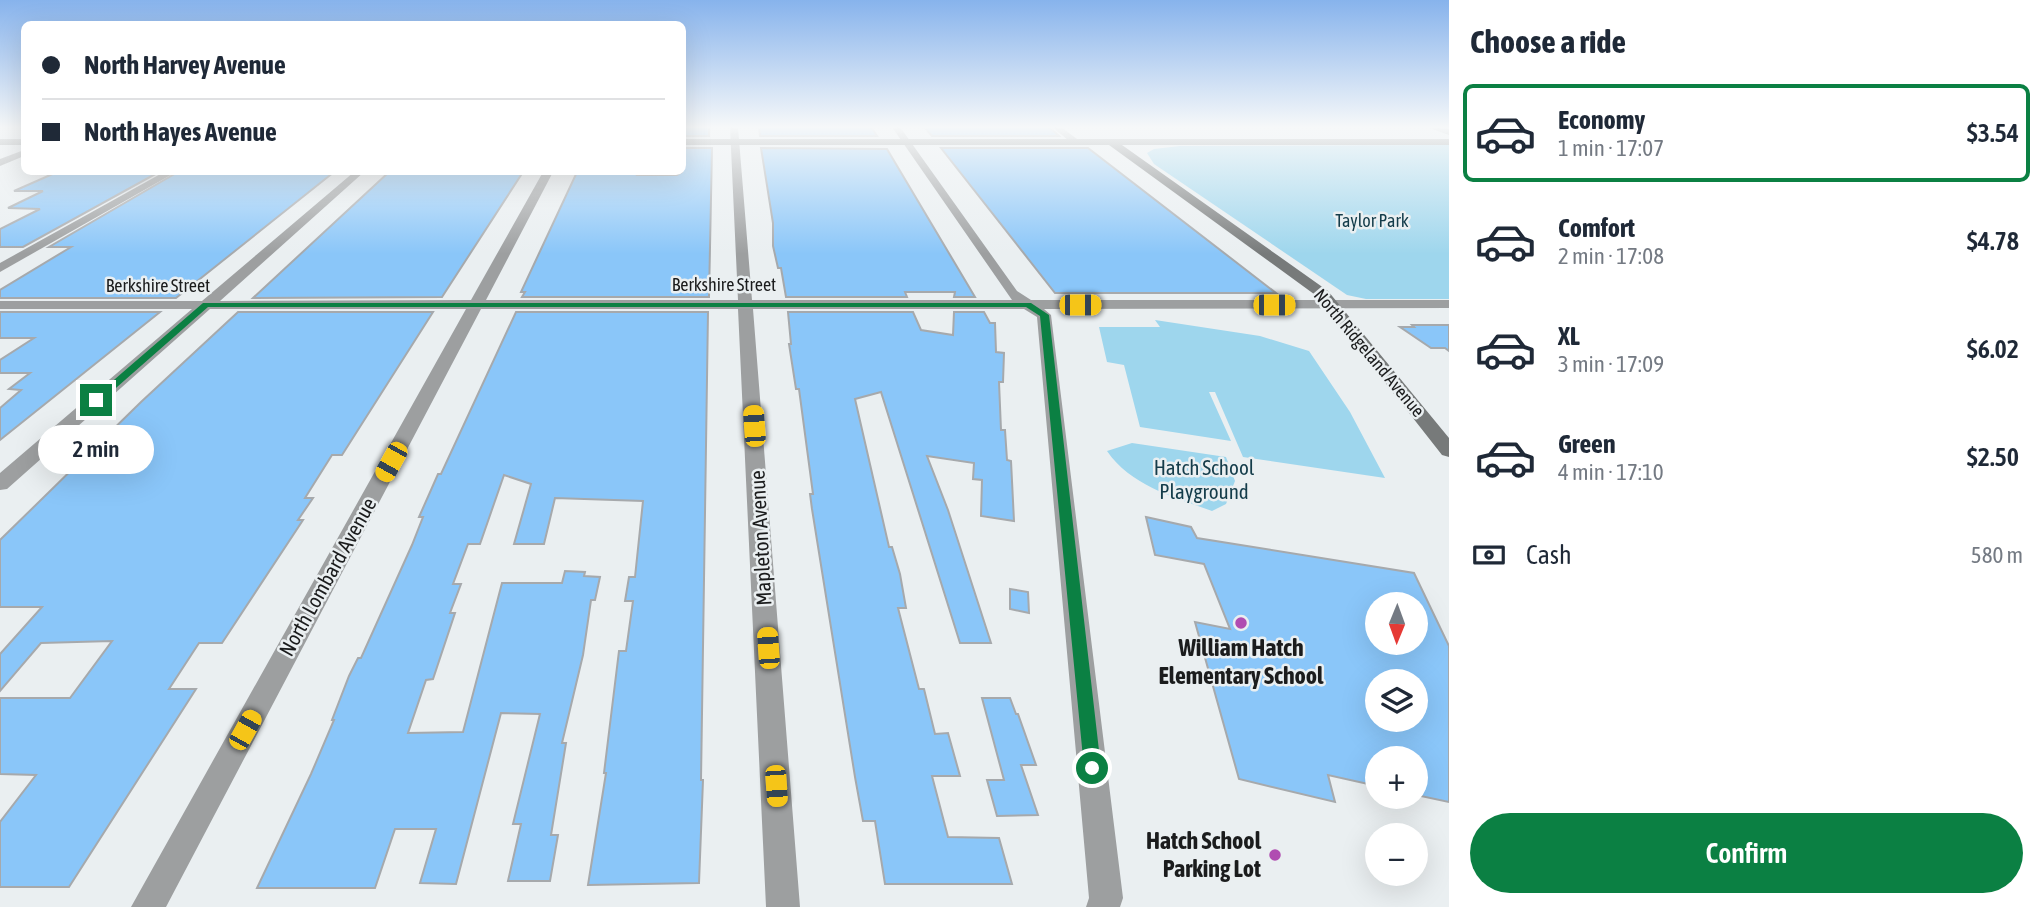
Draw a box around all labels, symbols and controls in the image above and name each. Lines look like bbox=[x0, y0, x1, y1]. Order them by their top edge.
text: Choose a ride bbox=[1470, 23, 1626, 60]
text: North Harvey Avenue bbox=[84, 50, 286, 80]
icon: car bbox=[1474, 102, 1537, 165]
text: Economy bbox=[1558, 105, 1645, 135]
text: North Hayes Avenue bbox=[84, 117, 277, 147]
text: $3.54 bbox=[1967, 118, 2019, 148]
text: 1 min · 17:07 bbox=[1558, 135, 1664, 161]
park label: Taylor Park bbox=[1335, 210, 1409, 231]
icon: car bbox=[1474, 210, 1537, 273]
text: Comfort bbox=[1558, 213, 1635, 243]
text: $4.78 bbox=[1967, 226, 2019, 256]
text: 2 min · 17:08 bbox=[1558, 243, 1664, 269]
street label: Berkshire Street bbox=[672, 274, 776, 295]
street label: Berkshire Street bbox=[106, 275, 210, 296]
street label: North Ridgeland Avenue bbox=[1310, 284, 1429, 421]
car bbox=[1060, 295, 1102, 316]
car bbox=[1254, 295, 1296, 316]
icon: car bbox=[1474, 318, 1537, 381]
text: XL bbox=[1558, 321, 1580, 351]
text: $6.02 bbox=[1967, 334, 2019, 364]
text: 3 min · 17:09 bbox=[1558, 351, 1664, 377]
route end bbox=[80, 384, 112, 416]
car bbox=[743, 404, 766, 448]
callout: 2 min bbox=[38, 424, 154, 474]
icon: car bbox=[1474, 426, 1537, 489]
text: Green bbox=[1558, 429, 1616, 459]
text: 2 min bbox=[73, 436, 119, 462]
car bbox=[372, 439, 411, 485]
text: $2.50 bbox=[1967, 442, 2019, 472]
park label: Hatch School Playground bbox=[1154, 455, 1255, 503]
text: 4 min · 17:10 bbox=[1558, 459, 1664, 485]
street label: Mapleton Avenue bbox=[744, 470, 776, 606]
street label: North Lombard Avenue bbox=[274, 493, 381, 660]
icon: cash bbox=[1470, 536, 1508, 574]
text: Cash bbox=[1526, 540, 1572, 570]
text: 580 m bbox=[1971, 542, 2023, 568]
north arrow bbox=[1365, 592, 1428, 654]
map controls bbox=[1365, 592, 1428, 886]
marker: William Hatch Elementary School bbox=[1233, 615, 1249, 631]
car bbox=[757, 626, 780, 670]
place label: William Hatch Elementary School bbox=[1159, 634, 1324, 689]
button: layers bbox=[1365, 669, 1428, 732]
car bbox=[226, 707, 265, 753]
button: + bbox=[1365, 746, 1428, 809]
route start bbox=[1076, 752, 1108, 784]
car bbox=[765, 764, 788, 808]
button: Confirm bbox=[1470, 813, 2023, 893]
button: − bbox=[1365, 823, 1428, 886]
place label: Hatch School Parking Lot bbox=[1146, 827, 1262, 882]
marker: Hatch School Parking Lot bbox=[1267, 847, 1283, 863]

